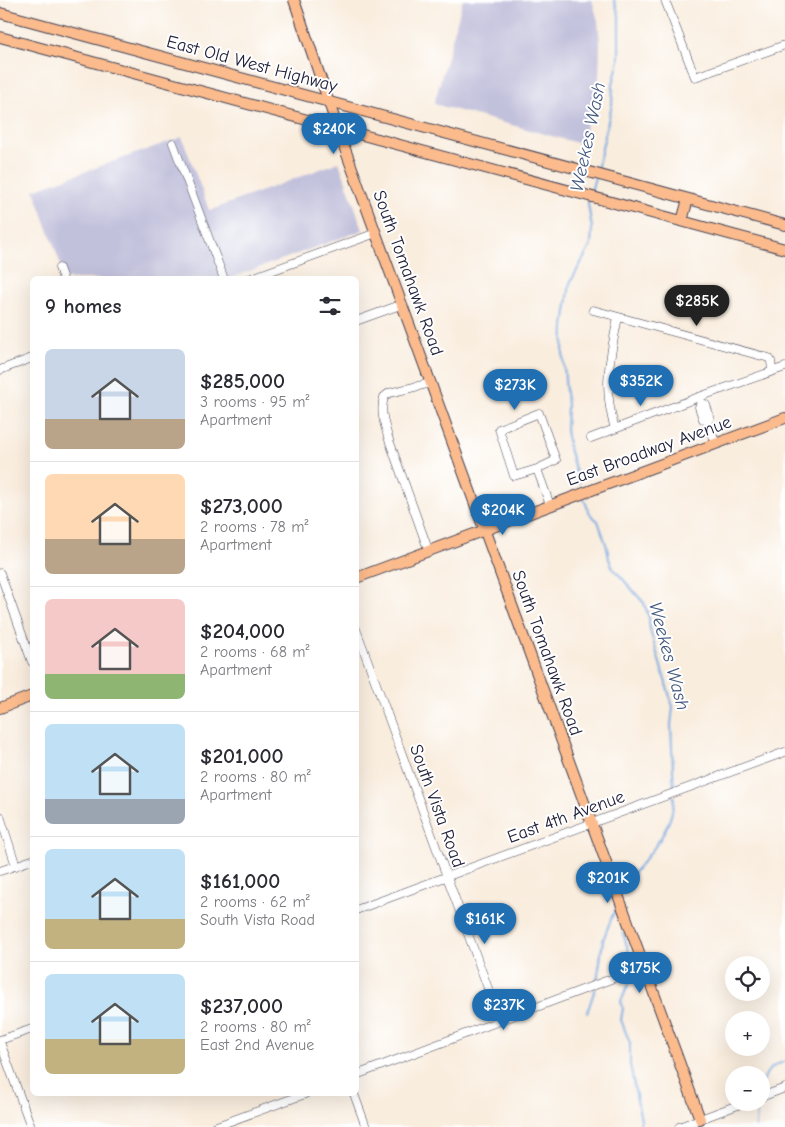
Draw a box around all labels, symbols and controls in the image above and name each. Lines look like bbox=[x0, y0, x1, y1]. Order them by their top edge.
street label: East Old West Highway bbox=[164, 31, 341, 97]
water label: Weekes Wash bbox=[566, 80, 610, 194]
pin: $240K bbox=[299, 112, 369, 155]
text: $240K bbox=[313, 120, 355, 138]
street label: South Tomahawk Road bbox=[368, 188, 448, 358]
pin: $285K bbox=[662, 284, 732, 327]
icon: filters bbox=[316, 292, 344, 320]
text: $285K bbox=[675, 292, 719, 310]
text: 9 homes bbox=[45, 294, 121, 318]
pin: $352K bbox=[606, 364, 676, 407]
pin: $273K bbox=[480, 368, 550, 411]
icon: home bbox=[85, 369, 145, 429]
text: $285,000 bbox=[200, 369, 285, 393]
text: $352K bbox=[620, 372, 663, 390]
text: $273K bbox=[494, 376, 536, 394]
text: 3 rooms · 95 m² bbox=[200, 393, 310, 411]
text: Apartment bbox=[200, 411, 272, 429]
street label: East Broadway Avenue bbox=[564, 411, 734, 491]
icon: home bbox=[85, 494, 145, 554]
text: $273,000 bbox=[200, 494, 283, 518]
pin: $204K bbox=[468, 494, 538, 536]
text: $204K bbox=[481, 501, 525, 519]
text: 2 rooms · 78 m² bbox=[200, 518, 308, 536]
text: Apartment bbox=[200, 536, 272, 554]
street label: South Tomahawk Road bbox=[507, 568, 587, 738]
water label: Weekes Wash bbox=[644, 599, 694, 713]
icon: home bbox=[85, 619, 145, 679]
text: $204,000 bbox=[200, 619, 285, 643]
text: 2 rooms · 68 m² bbox=[200, 643, 310, 661]
text: Apartment bbox=[200, 661, 272, 679]
street label: South Vista Road bbox=[405, 742, 469, 870]
icon: home bbox=[85, 744, 145, 804]
text: $201,000 bbox=[200, 744, 283, 768]
text: 2 rooms · 80 m² bbox=[200, 768, 311, 786]
text: Apartment bbox=[200, 786, 272, 804]
street label: East 4th Avenue bbox=[505, 786, 627, 848]
pin: $201K bbox=[573, 862, 643, 904]
icon: home bbox=[85, 869, 145, 929]
text: $161,000 bbox=[200, 869, 280, 893]
text: $201K bbox=[587, 869, 629, 887]
text: 2 rooms · 62 m² bbox=[200, 893, 310, 911]
pin: $161K bbox=[450, 902, 520, 945]
text: $161K bbox=[465, 910, 505, 928]
text: South Vista Road bbox=[200, 911, 315, 929]
pin: $175K bbox=[605, 952, 675, 994]
map controls bbox=[725, 956, 770, 1111]
button: locate bbox=[725, 956, 770, 1001]
text: $175K bbox=[620, 959, 660, 977]
pin: $237K bbox=[469, 988, 539, 1031]
icon: home bbox=[85, 994, 145, 1054]
text: $237,000 bbox=[200, 994, 283, 1018]
text: $237K bbox=[483, 996, 525, 1014]
button: + bbox=[725, 1011, 770, 1056]
text: 2 rooms · 80 m² bbox=[200, 1018, 311, 1036]
text: East 2nd Avenue bbox=[200, 1036, 314, 1054]
button: − bbox=[725, 1066, 770, 1111]

